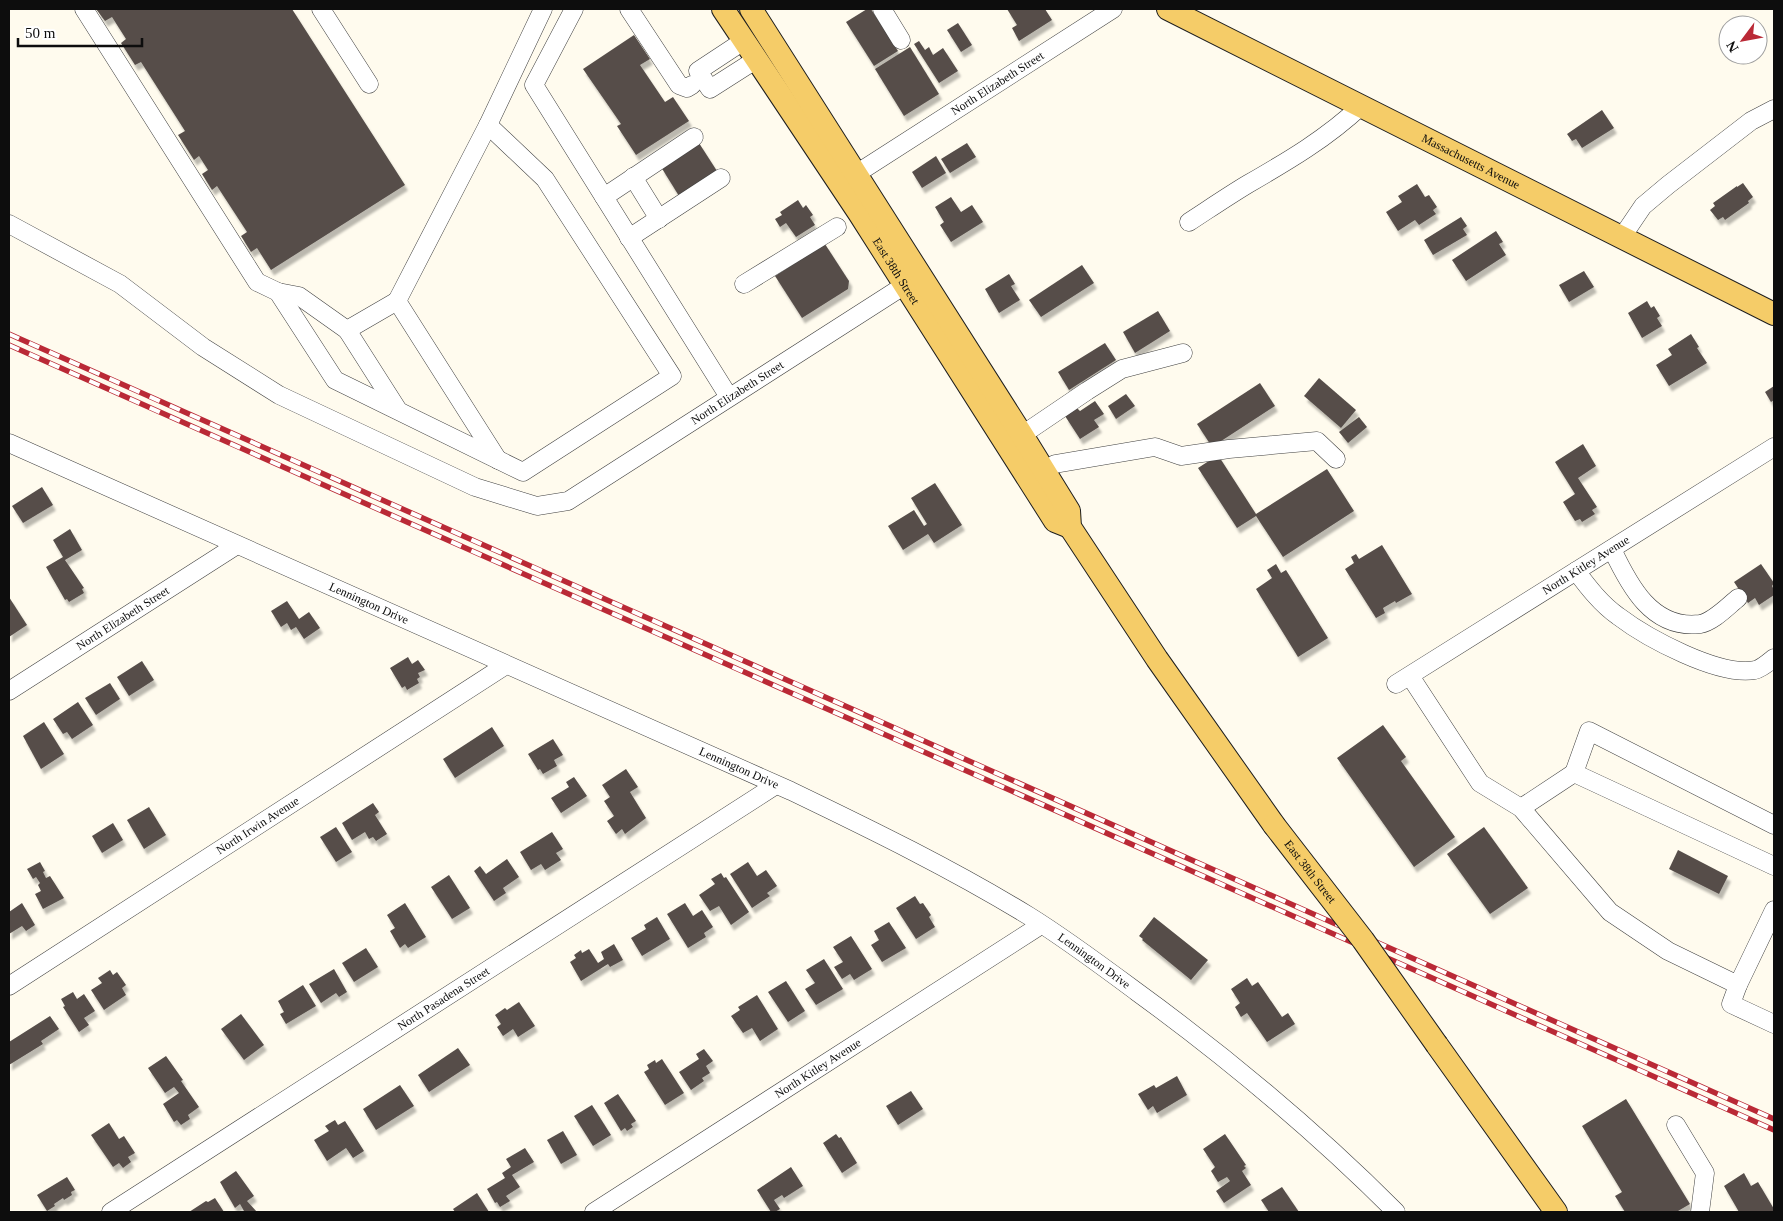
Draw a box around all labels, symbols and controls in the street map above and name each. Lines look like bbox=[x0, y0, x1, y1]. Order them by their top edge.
scale bar bbox=[18, 15, 141, 47]
north arrow bbox=[1718, 15, 1768, 65]
text: 50 m bbox=[25, 25, 56, 41]
text: N bbox=[1723, 38, 1741, 55]
street label: North Elizabeth Street bbox=[948, 48, 1047, 118]
street label: Massachusetts Avenue bbox=[1419, 131, 1522, 192]
street label: East 38th Street bbox=[870, 235, 923, 307]
street label: North Elizabeth Street bbox=[688, 357, 787, 427]
street label: North Kitley Avenue bbox=[1540, 533, 1632, 597]
street label: Lennington Drive bbox=[327, 579, 411, 627]
street label: North Elizabeth Street bbox=[74, 583, 172, 653]
street label: Lennington Drive bbox=[697, 744, 781, 792]
street label: North Irwin Avenue bbox=[214, 794, 302, 857]
street label: East 38th Street bbox=[1281, 837, 1339, 907]
street label: Lennington Drive bbox=[1055, 930, 1133, 992]
street label: North Pasadena Street bbox=[395, 964, 493, 1033]
street label: North Kitley Avenue bbox=[772, 1035, 864, 1101]

